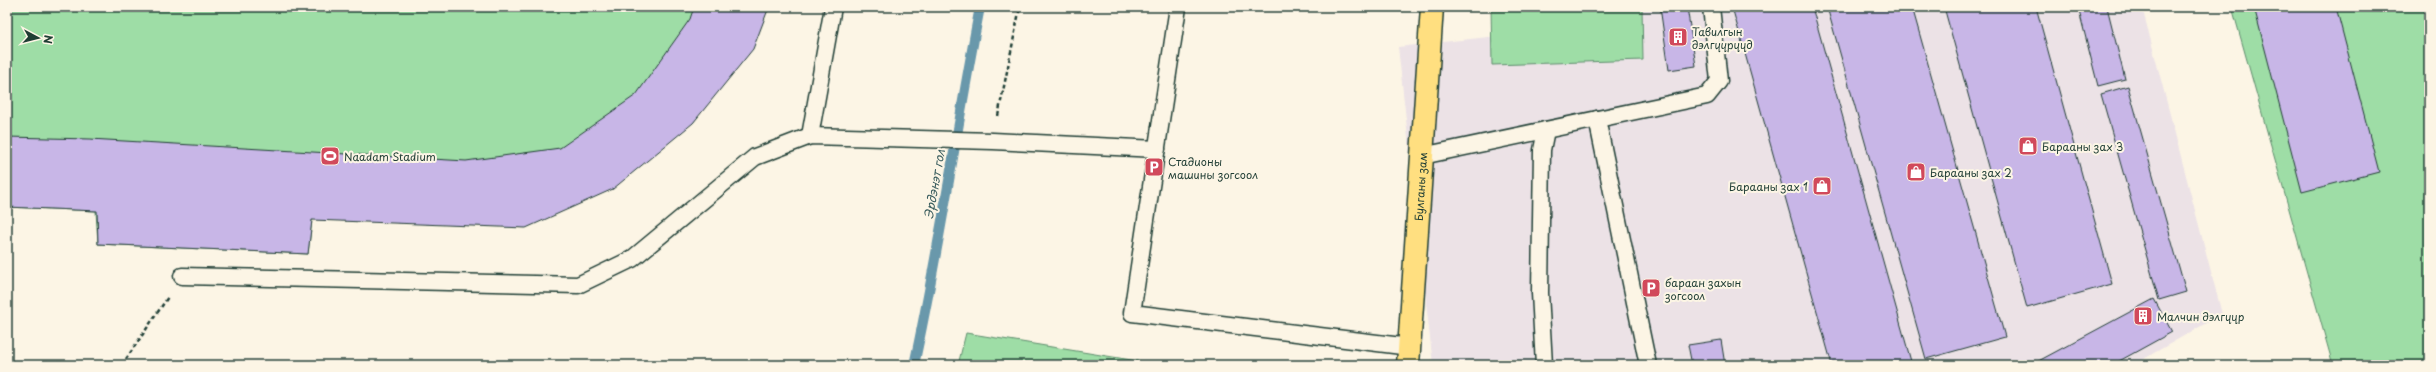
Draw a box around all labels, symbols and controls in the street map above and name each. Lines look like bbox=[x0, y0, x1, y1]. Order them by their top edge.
north arrow bbox=[18, 18, 58, 58]
place label: Тавилгын дэлгүүрүүд bbox=[1692, 23, 1753, 53]
building icon: Тавилгын дэлгүүрүүд bbox=[1667, 26, 1689, 48]
text: N bbox=[39, 34, 57, 45]
shop icon: Барааны зах 3 bbox=[2017, 135, 2039, 157]
place label: Барааны зах 3 bbox=[2042, 138, 2123, 155]
sports icon: Naadam Stadium bbox=[319, 145, 341, 167]
place label: Naadam Stadium bbox=[344, 148, 436, 165]
water label: Эрдэнэт гол bbox=[919, 148, 949, 220]
street label: Булганы зам bbox=[1409, 151, 1431, 221]
place label: Стадионы машины зогсоол bbox=[1168, 153, 1258, 183]
parking icon: Стадионы машины зогсоол bbox=[1143, 156, 1165, 178]
shop icon: Барааны зах 2 bbox=[1905, 161, 1927, 183]
place label: Барааны зах 2 bbox=[1930, 164, 2012, 181]
shop icon: Барааны зах 1 bbox=[1811, 175, 1833, 197]
place label: Барааны зах 1 bbox=[1729, 178, 1808, 195]
place label: бараан захын зогсоол bbox=[1664, 274, 1742, 304]
parking icon: бараан захын зогсоол bbox=[1640, 277, 1662, 299]
building icon: Малчин дэлгүүр bbox=[2132, 305, 2154, 327]
place label: Малчин дэлгүүр bbox=[2157, 308, 2245, 325]

